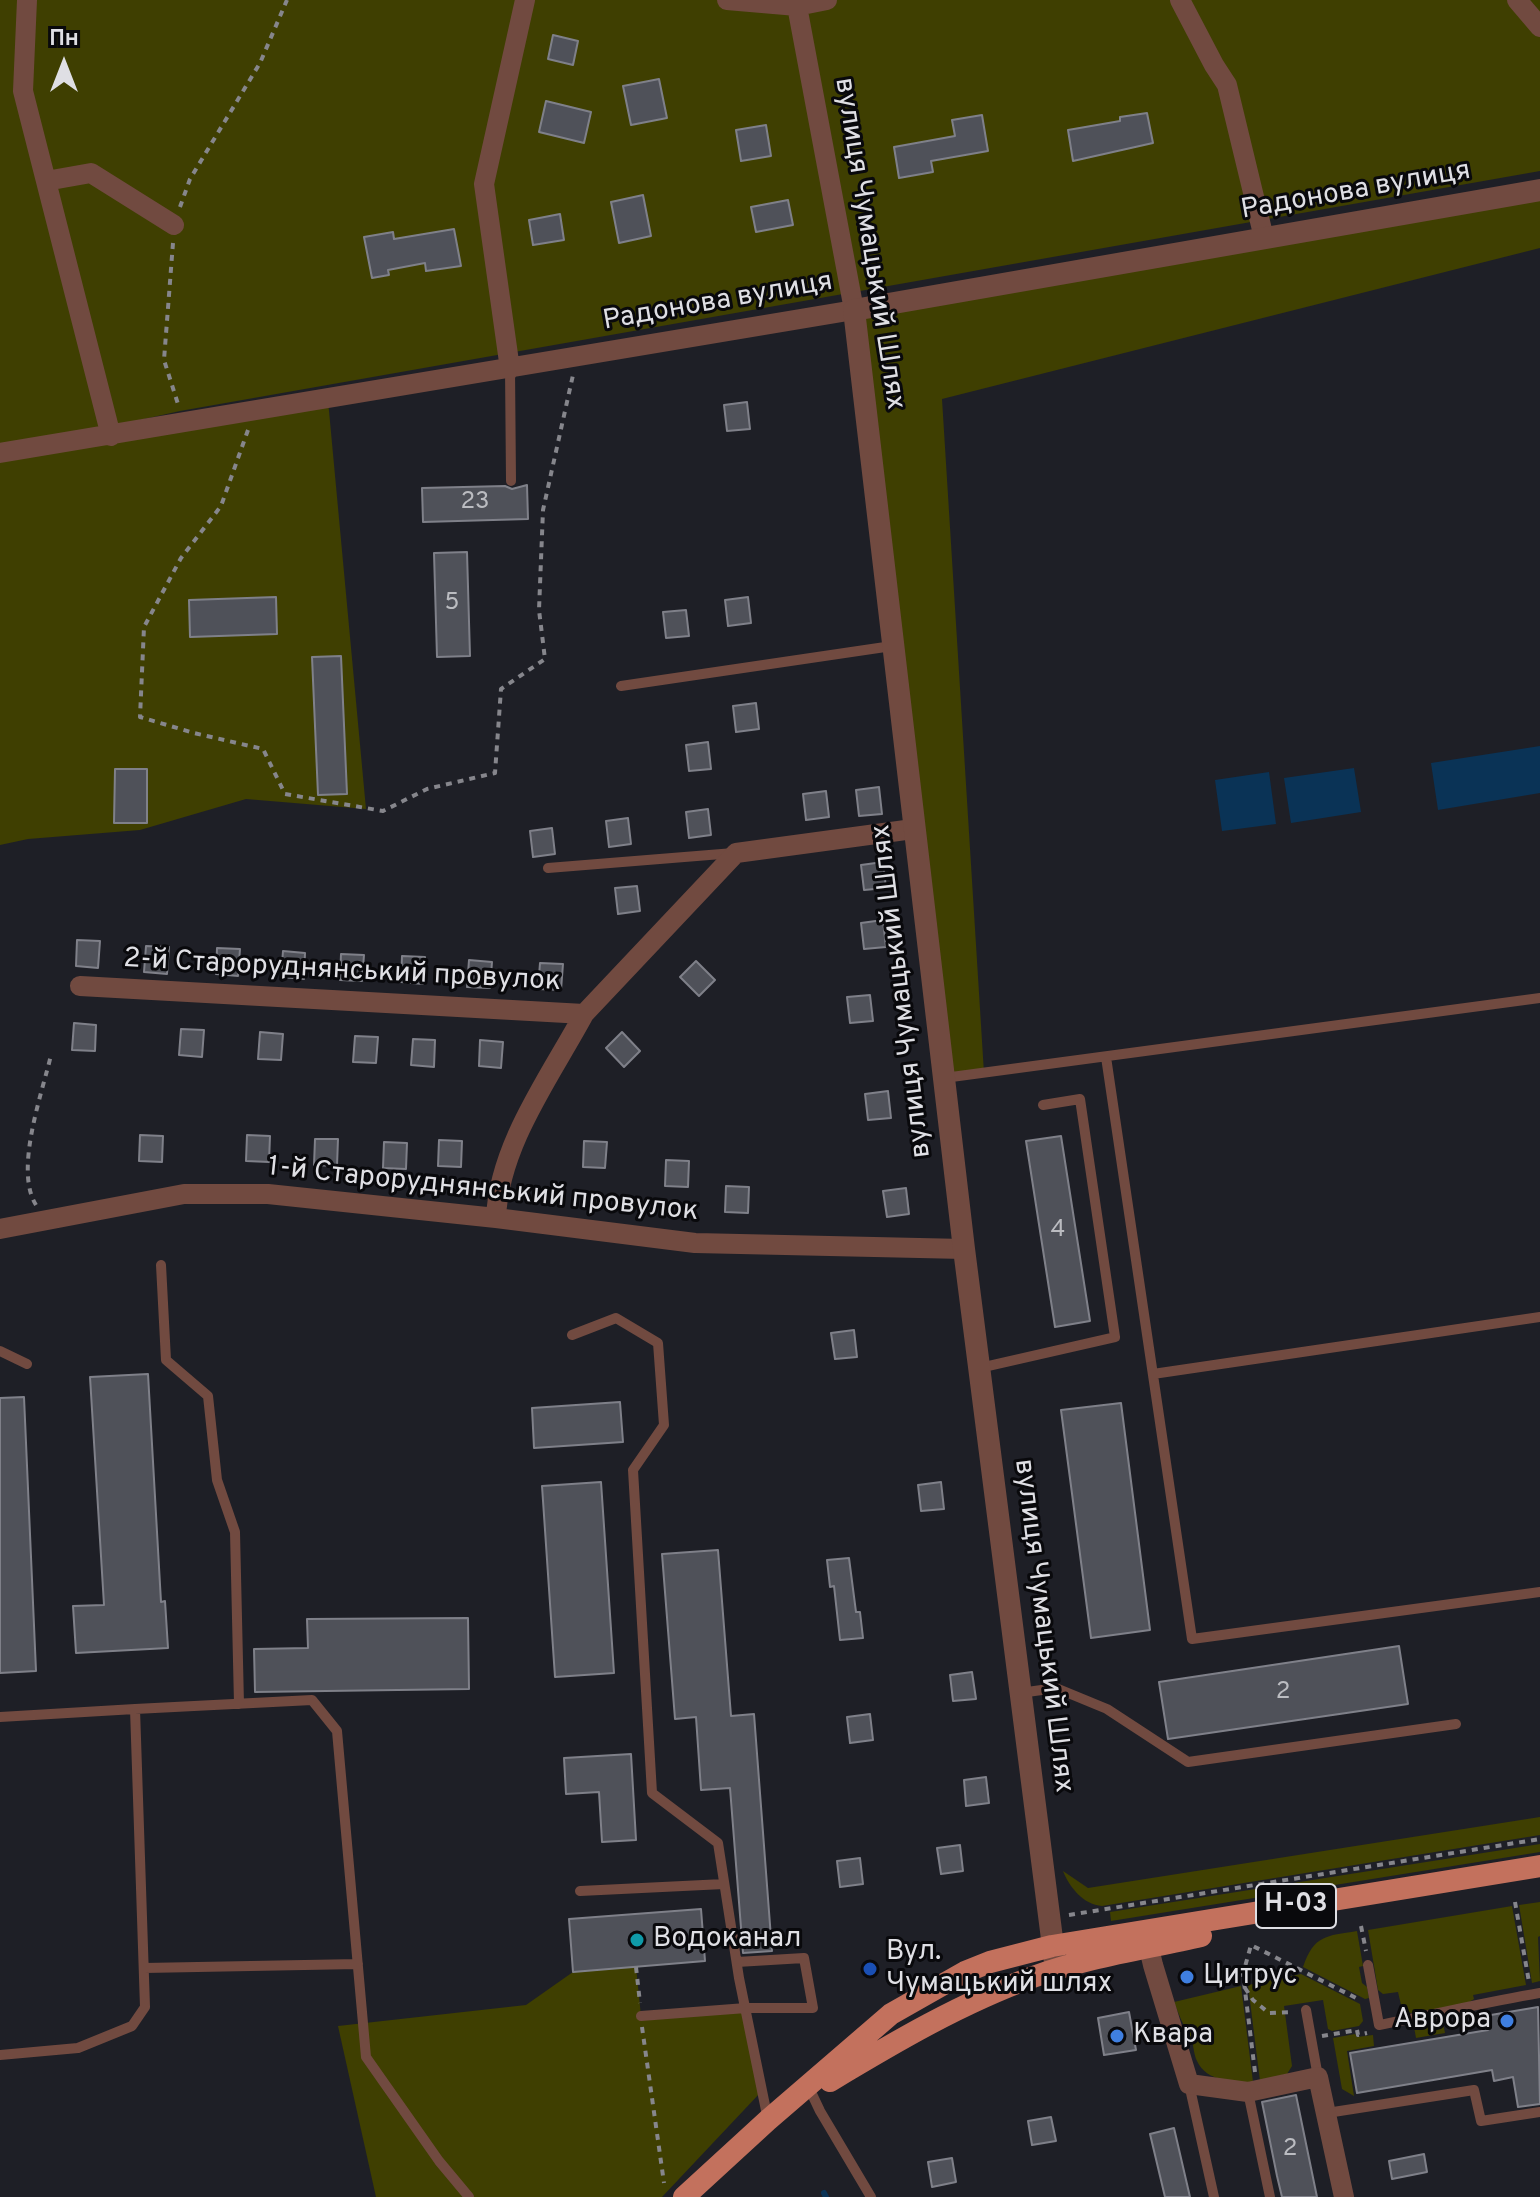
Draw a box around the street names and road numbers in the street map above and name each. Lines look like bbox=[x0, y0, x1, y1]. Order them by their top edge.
street label: вулиця Чумацький Шлях bbox=[825, 76, 911, 412]
street label: Радонова вулиця bbox=[1239, 155, 1473, 229]
street label: Радонова вулиця bbox=[601, 266, 835, 340]
street label: вулиця Чумацький Шлях bbox=[866, 822, 940, 1160]
street label: 2-й Староруднянський провулок bbox=[122, 944, 562, 1000]
street label: 1-й Староруднянський провулок bbox=[266, 1152, 700, 1230]
street label: вулиця Чумацький Шлях bbox=[1005, 1457, 1079, 1795]
road number: Н-03 bbox=[1256, 1884, 1336, 1928]

